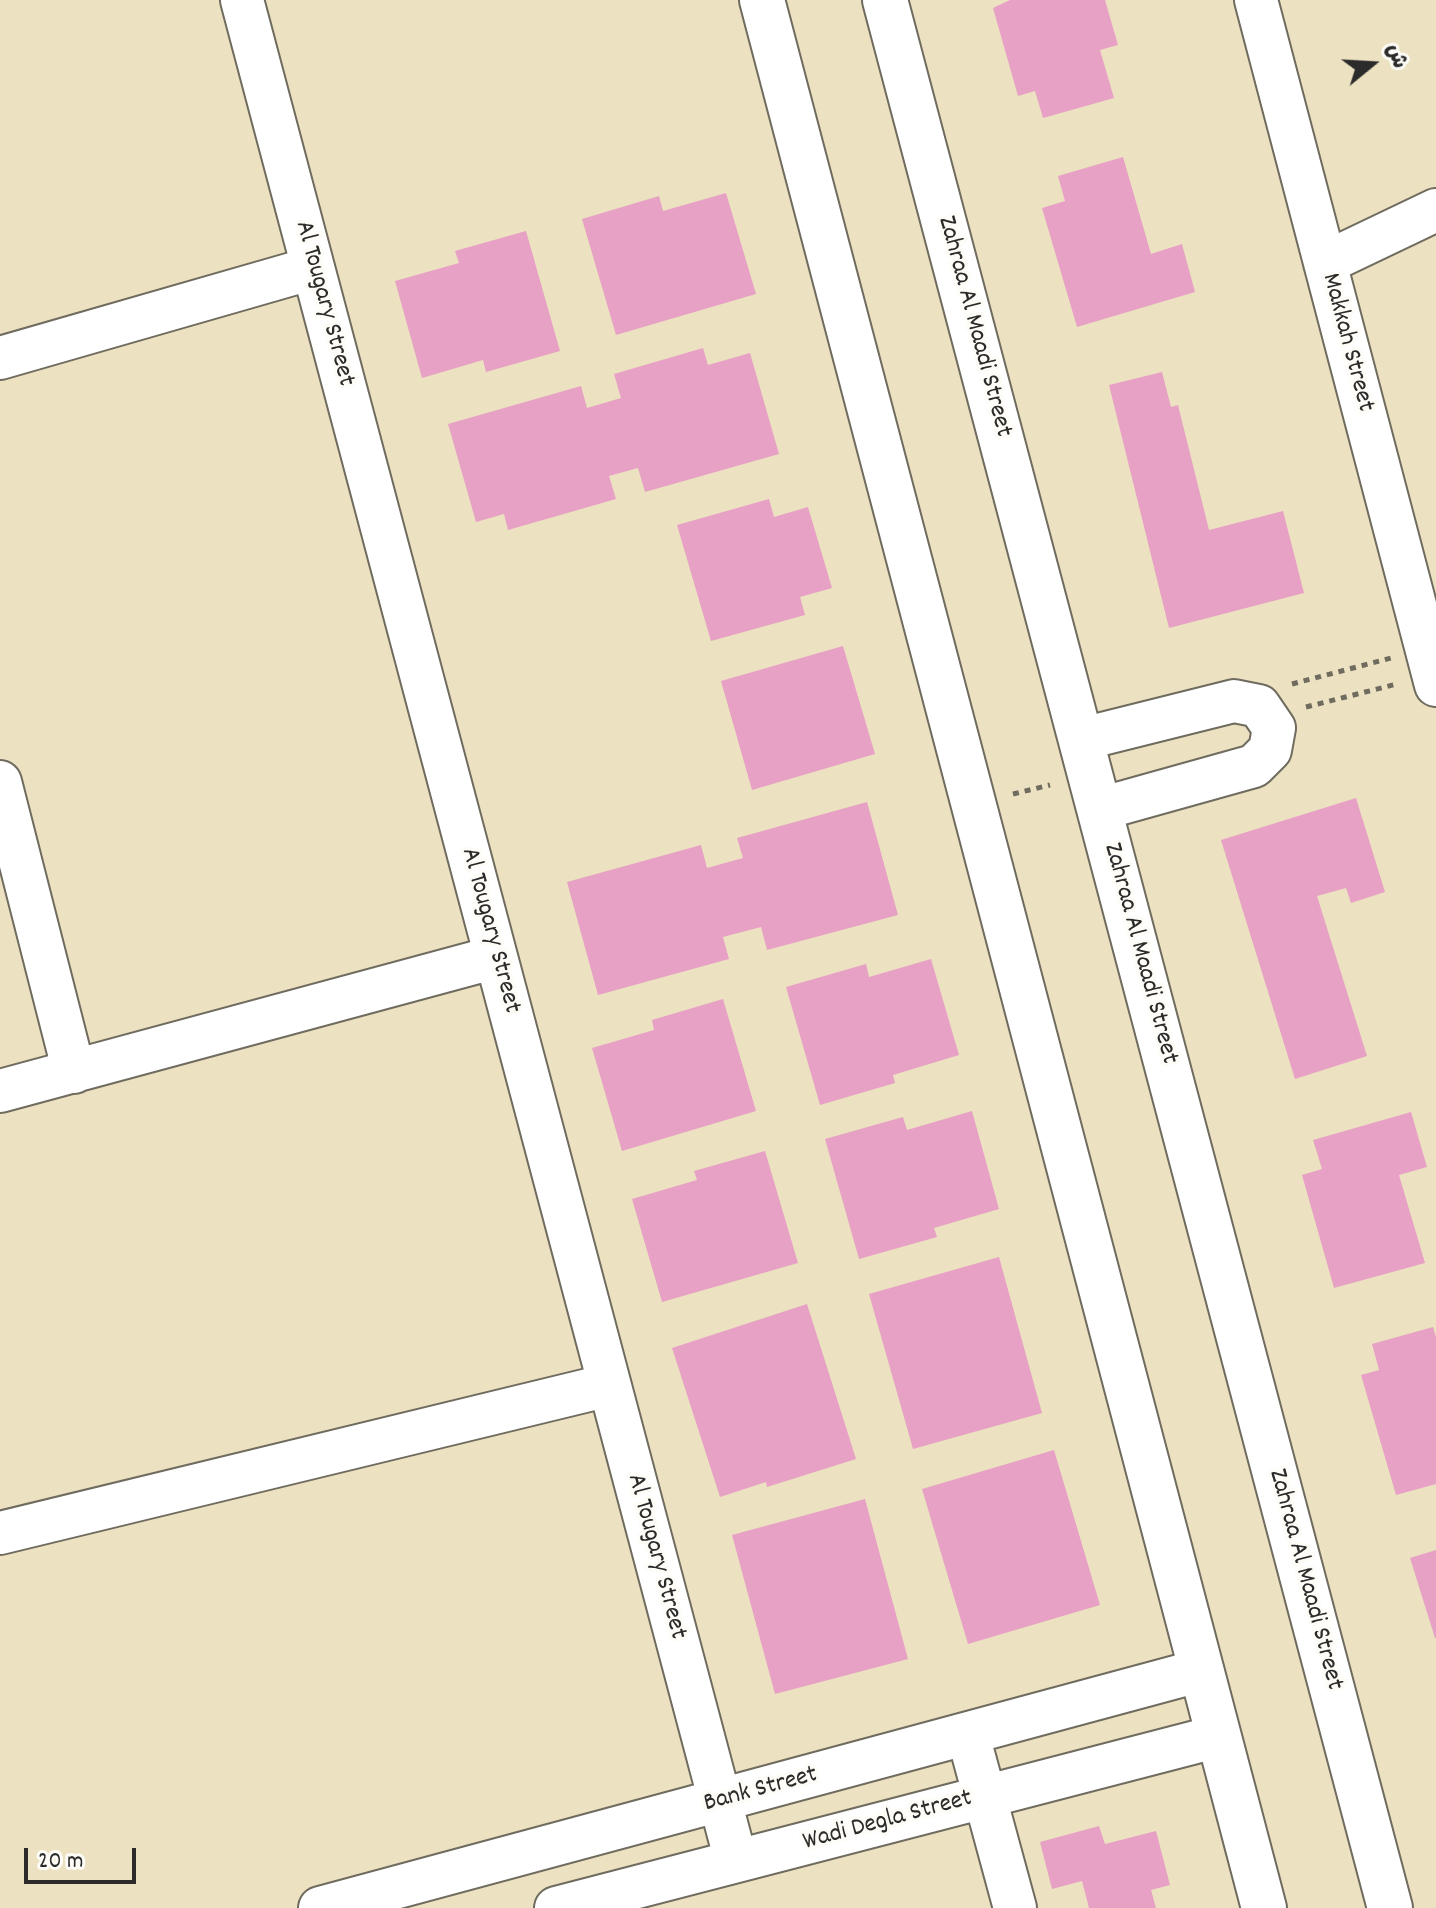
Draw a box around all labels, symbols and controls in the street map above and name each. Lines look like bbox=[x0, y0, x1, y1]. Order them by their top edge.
north arrow bbox=[1332, 24, 1412, 104]
text: ش bbox=[1377, 40, 1414, 73]
street label: Zahraa Al Maadi Street bbox=[928, 213, 1018, 441]
street label: Al Tougary Street bbox=[286, 218, 360, 390]
street label: Makkah Street bbox=[1313, 270, 1379, 416]
street label: Zahraa Al Maadi Street bbox=[1094, 840, 1184, 1068]
street label: Al Tougary Street bbox=[452, 845, 526, 1017]
street label: Zahraa Al Maadi Street bbox=[1259, 1466, 1349, 1694]
street label: Al Tougary Street bbox=[618, 1471, 692, 1643]
street label: Bank Street bbox=[701, 1761, 821, 1821]
street label: Wadi Degla Street bbox=[800, 1784, 976, 1860]
scale bar bbox=[28, 1832, 140, 1882]
text: 20 m bbox=[38, 1845, 84, 1879]

